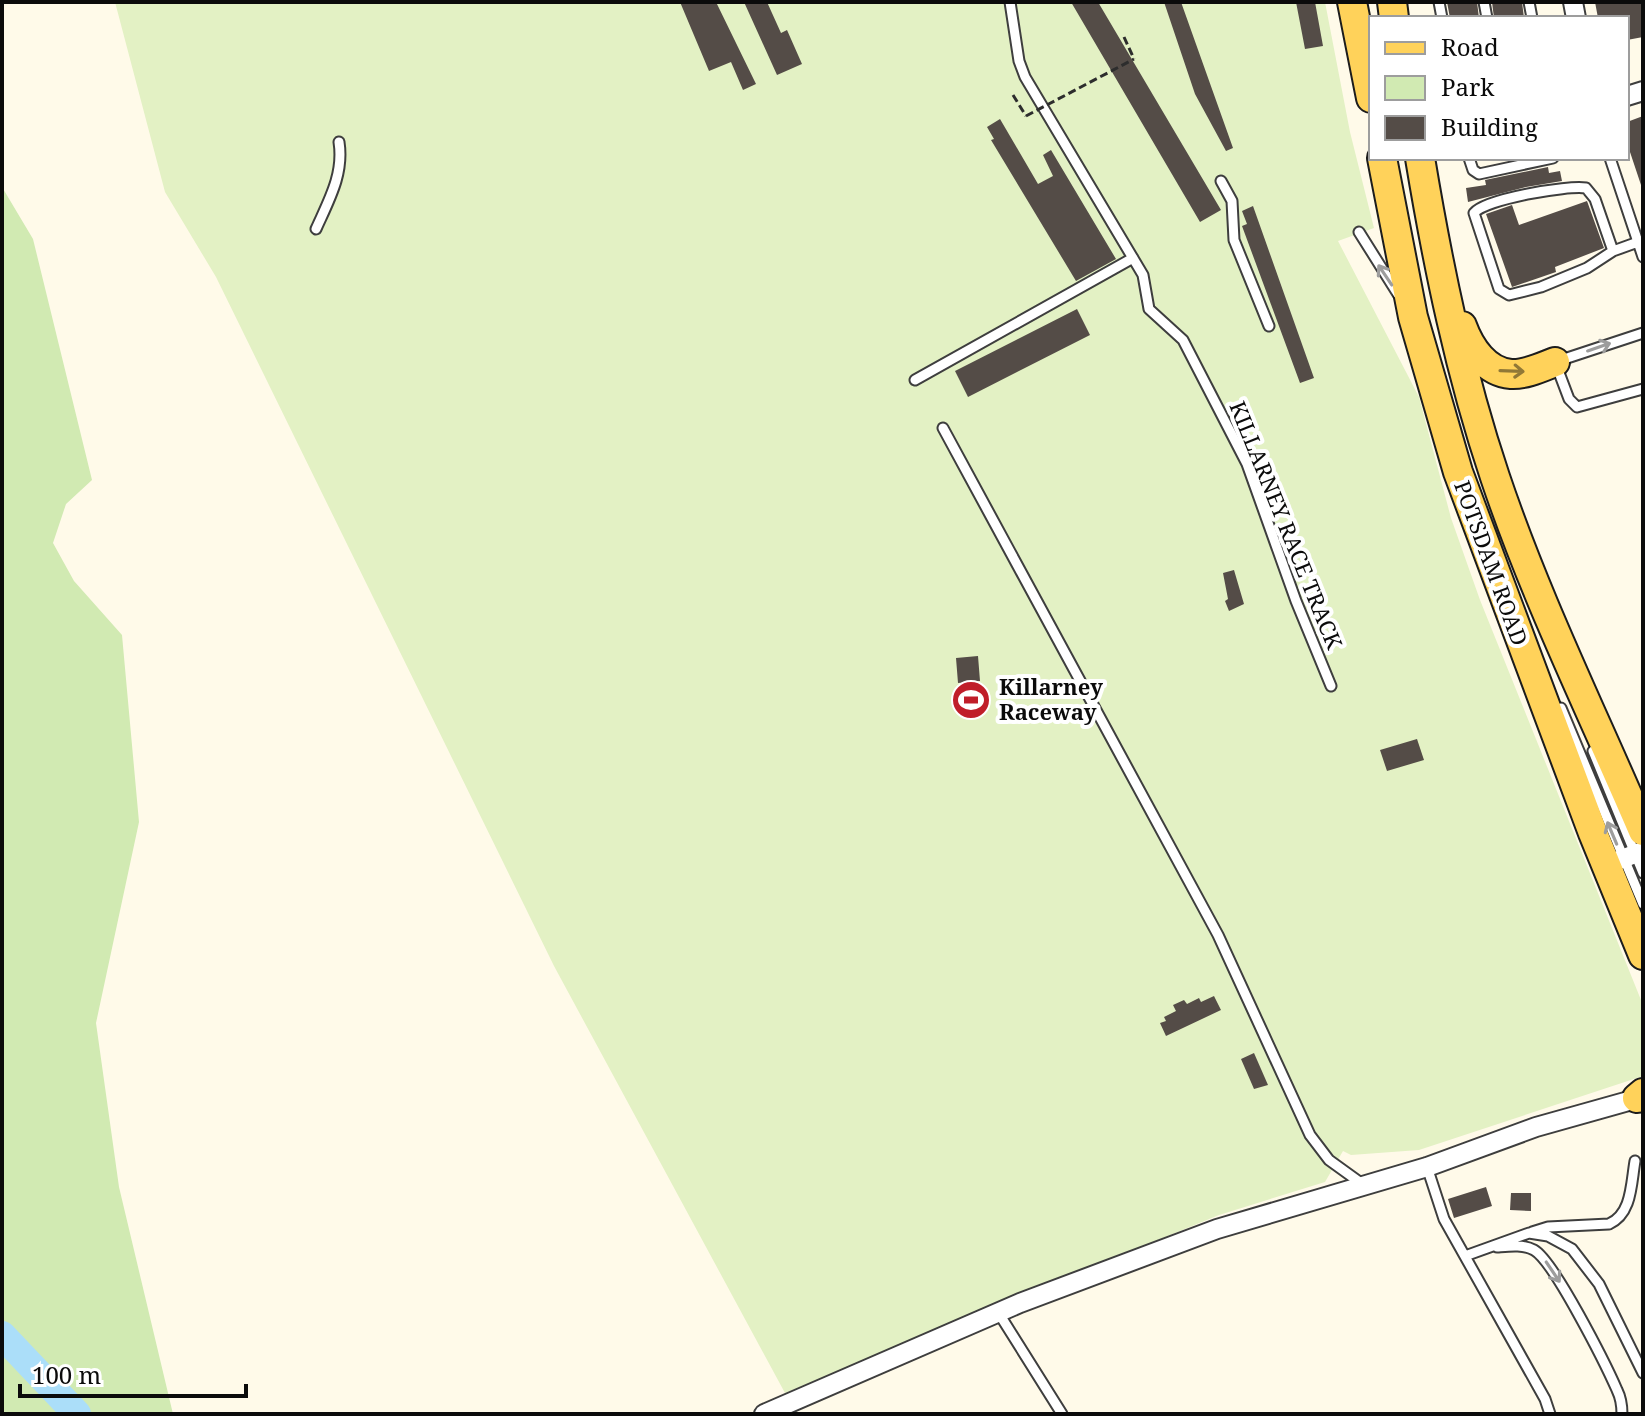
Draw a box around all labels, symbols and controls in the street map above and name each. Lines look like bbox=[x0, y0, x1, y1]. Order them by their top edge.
legend bbox=[1369, 16, 1629, 160]
text: Road bbox=[1441, 30, 1499, 63]
text: Park bbox=[1441, 70, 1495, 103]
text: Building bbox=[1441, 110, 1538, 143]
one-way arrow bbox=[1377, 265, 1393, 287]
one-way arrow bbox=[1586, 339, 1611, 354]
one-way arrow bbox=[1499, 364, 1525, 379]
street label: KILLARNEY RACE TRACK bbox=[1223, 396, 1351, 654]
street label: POTSDAM ROAD bbox=[1448, 476, 1536, 649]
place label: Killarney Raceway bbox=[999, 671, 1103, 726]
sports icon: Killarney Raceway bbox=[950, 679, 992, 721]
one-way arrow bbox=[1604, 821, 1619, 845]
one-way arrow bbox=[1545, 1260, 1561, 1283]
scale bar bbox=[20, 1348, 246, 1398]
text: 100 m bbox=[32, 1358, 101, 1391]

